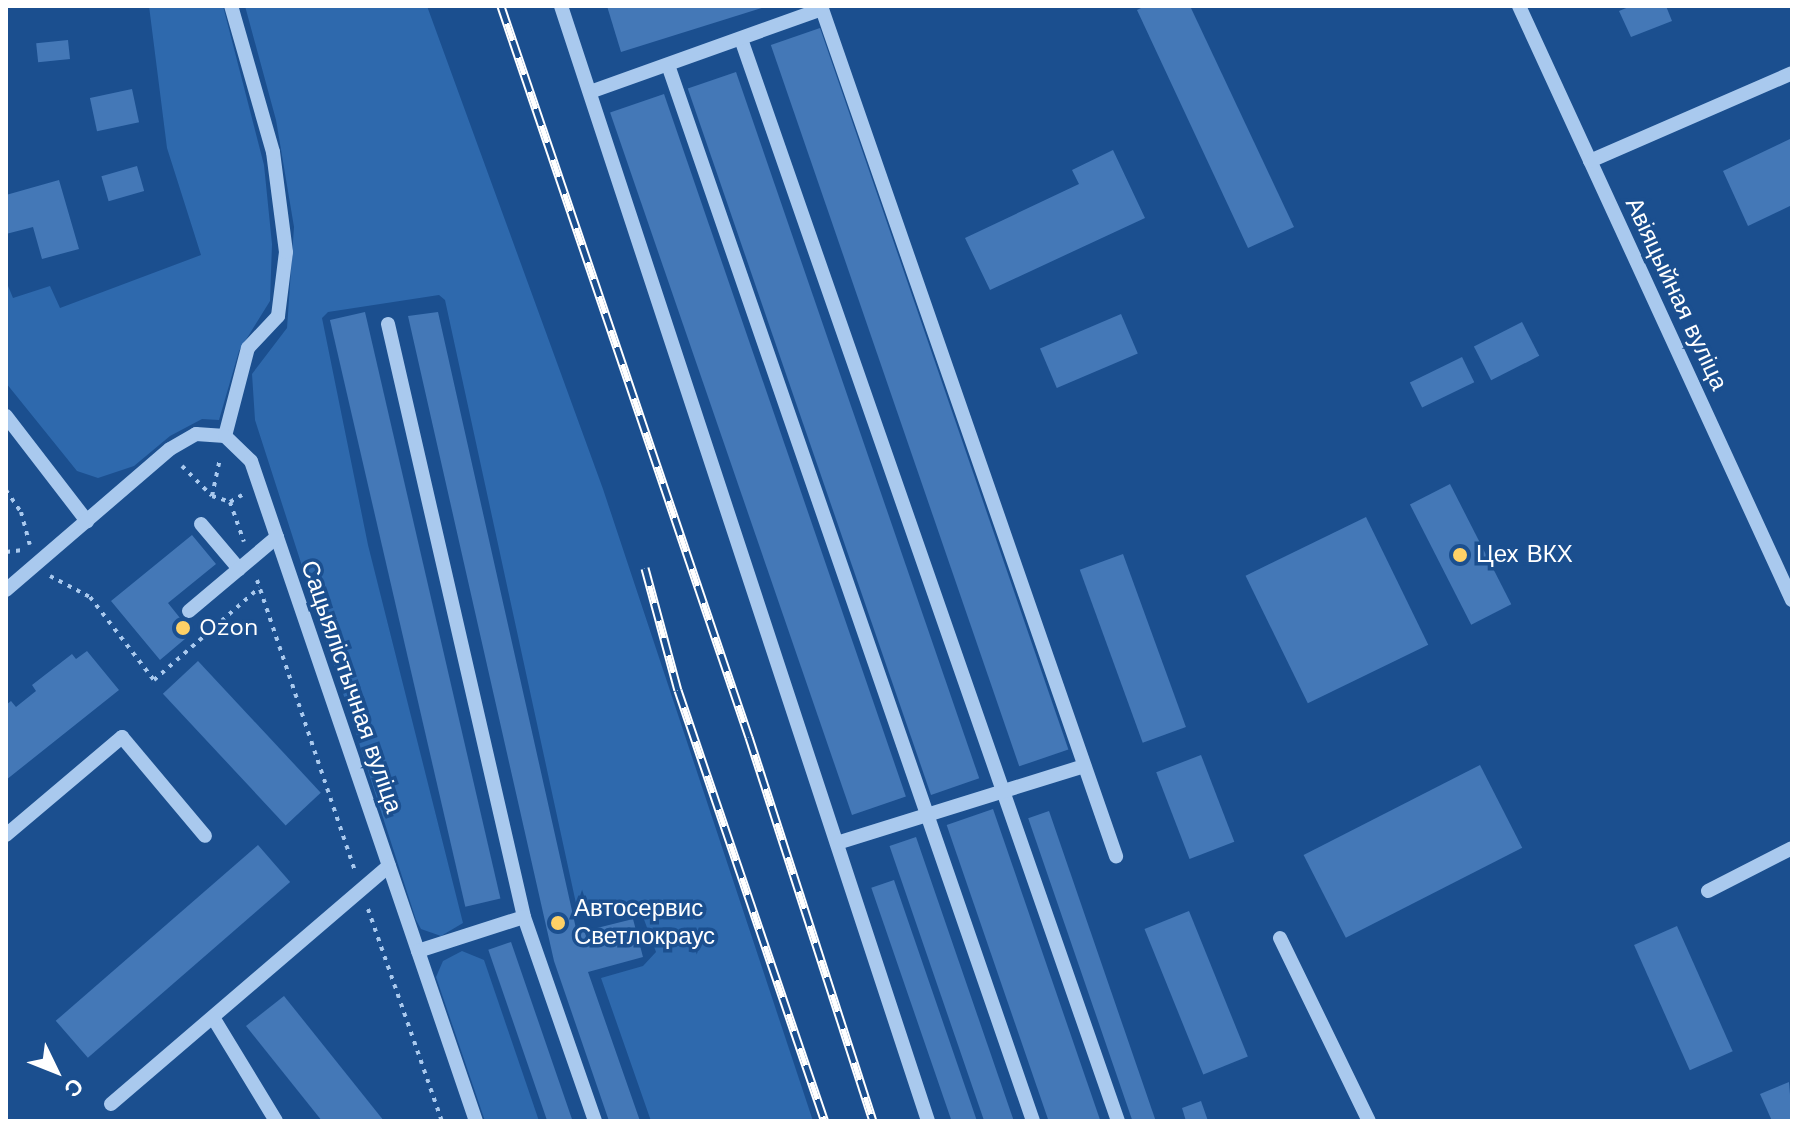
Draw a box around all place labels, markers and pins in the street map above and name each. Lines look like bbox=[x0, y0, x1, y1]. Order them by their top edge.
place label: Цех ВКХ bbox=[1476, 541, 1573, 569]
marker: Цех ВКХ bbox=[1451, 546, 1469, 564]
place label: Ozon bbox=[199, 614, 259, 642]
marker: Ozon bbox=[174, 619, 192, 637]
place label: Автосервис Светлокраус bbox=[574, 895, 715, 951]
marker: Автосервис Светлокраус bbox=[549, 914, 567, 932]

